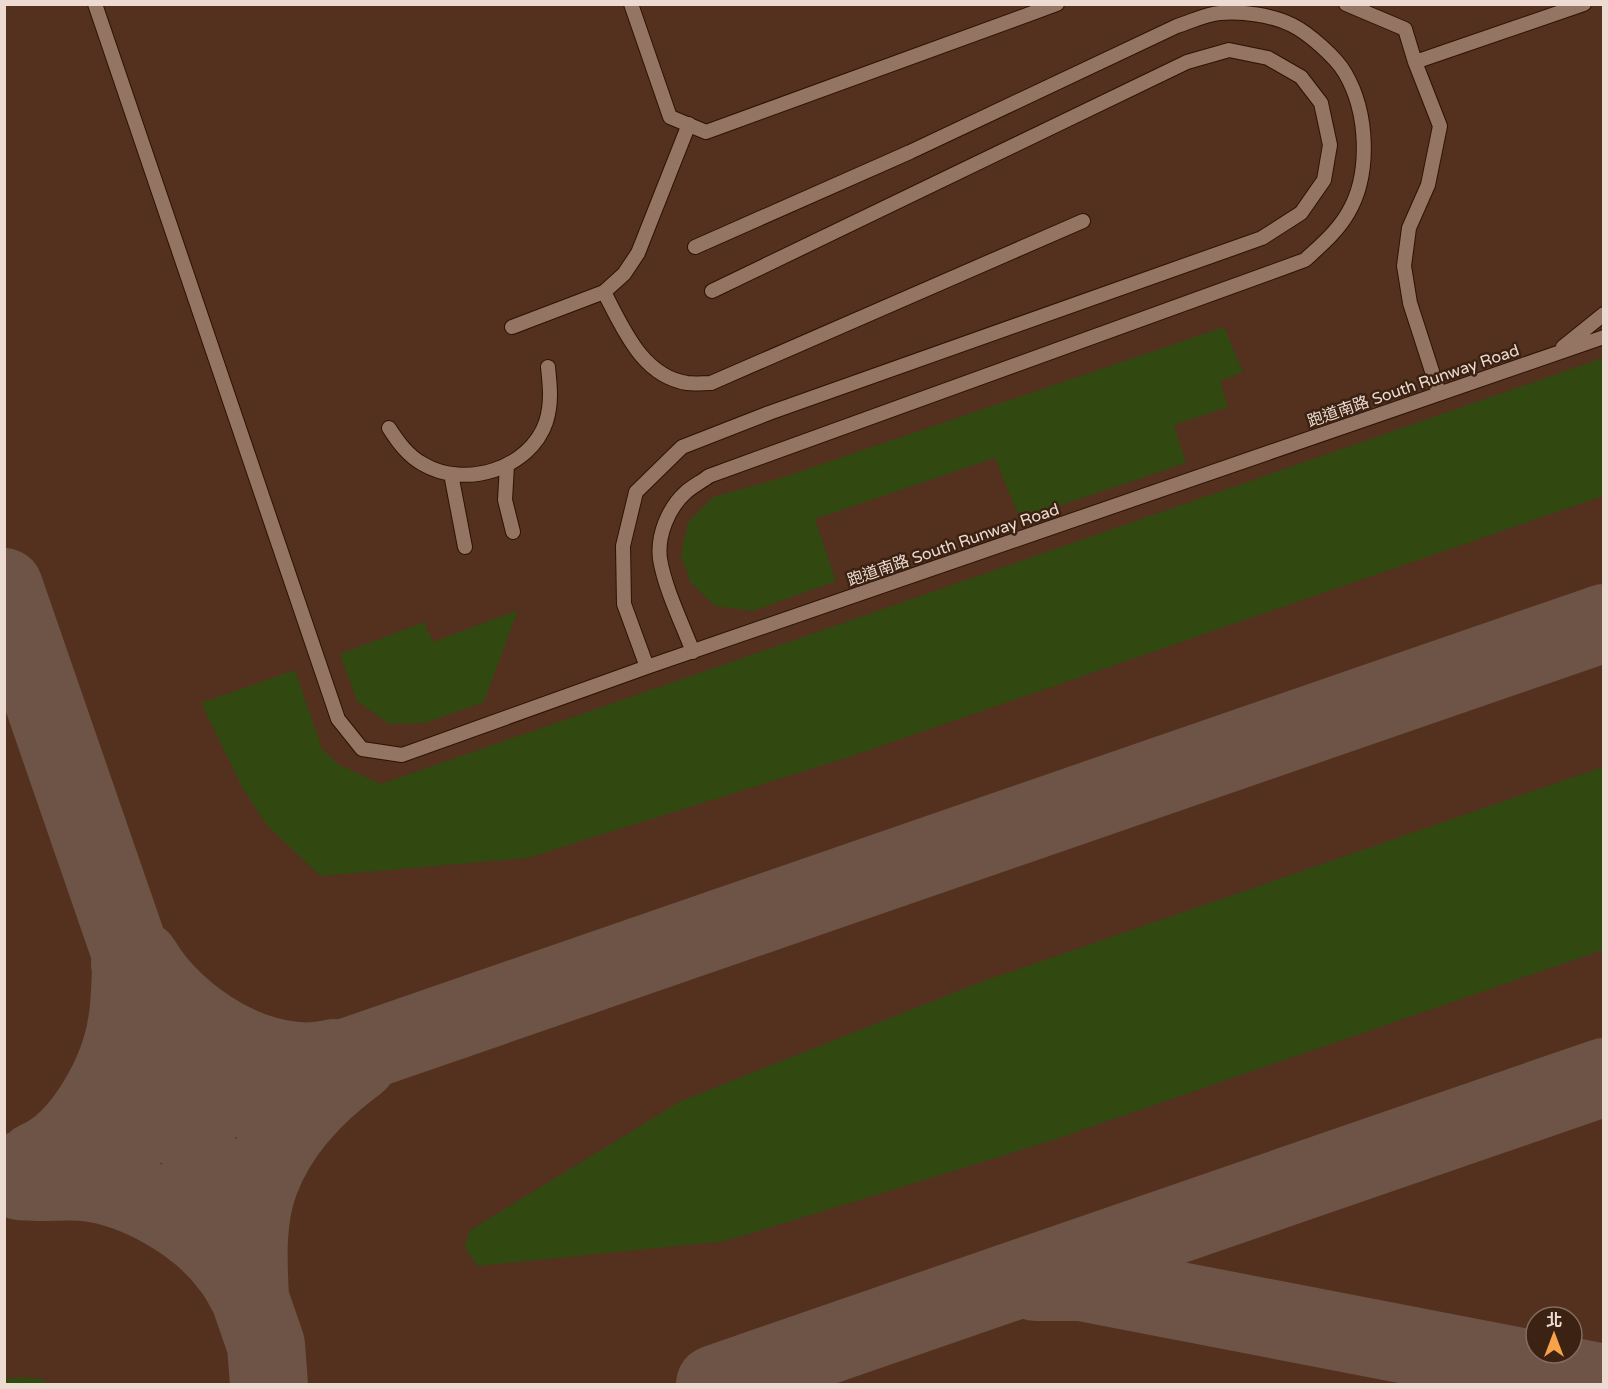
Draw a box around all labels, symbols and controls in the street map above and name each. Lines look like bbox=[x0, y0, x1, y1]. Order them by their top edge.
street label: 跑道南路 South Runway Road bbox=[1305, 340, 1522, 432]
street label: 跑道南路 South Runway Road bbox=[845, 499, 1062, 591]
north arrow bbox=[1524, 1305, 1584, 1365]
text: 北 bbox=[1546, 1311, 1562, 1331]

